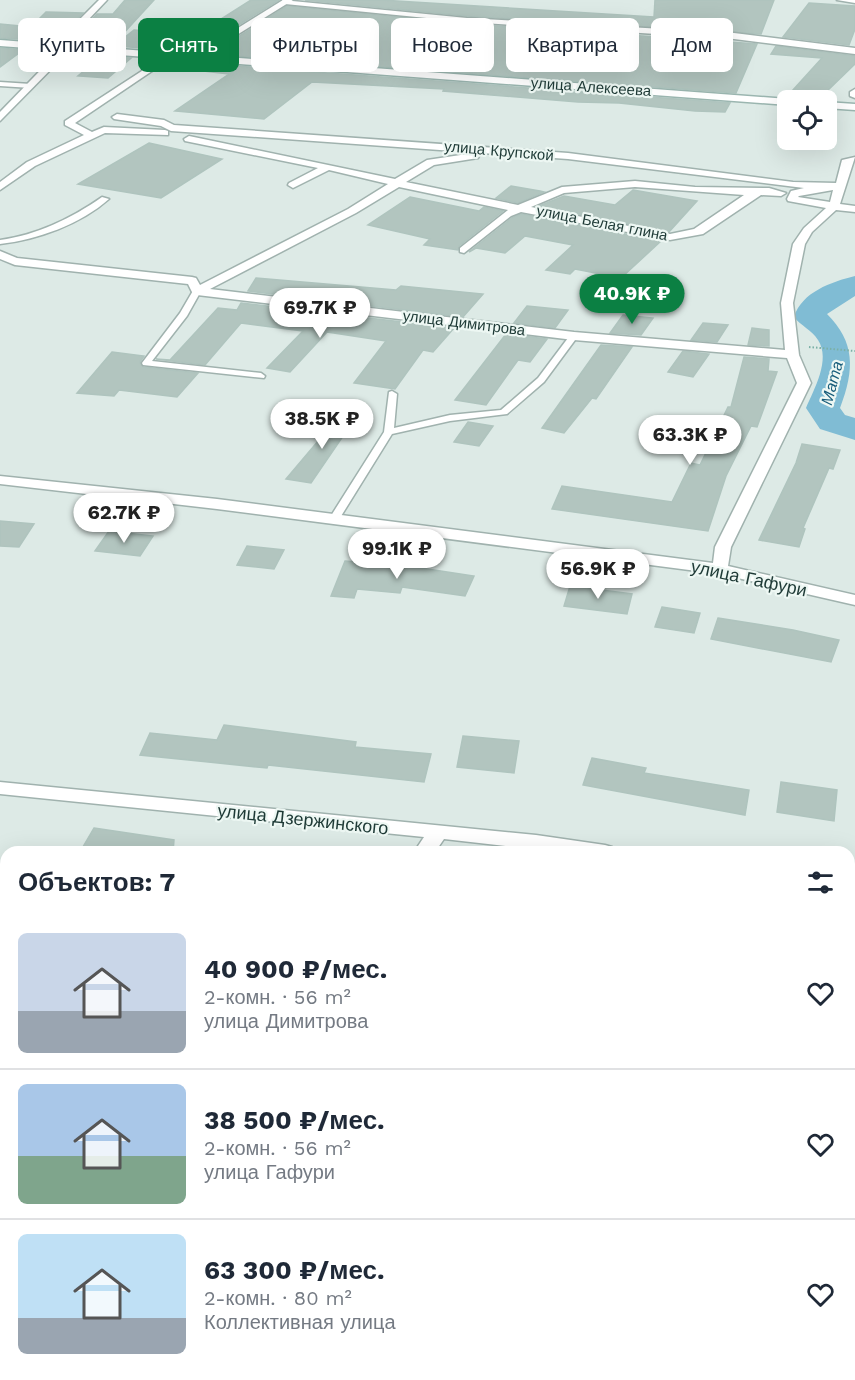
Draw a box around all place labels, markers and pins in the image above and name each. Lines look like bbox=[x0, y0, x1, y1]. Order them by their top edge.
pin: 40.9K ₽ bbox=[577, 274, 687, 325]
pin: 69.7K ₽ bbox=[265, 288, 375, 339]
pin: 38.5K ₽ bbox=[267, 399, 377, 450]
pin: 63.3K ₽ bbox=[635, 415, 745, 466]
pin: 62.7K ₽ bbox=[69, 493, 179, 544]
pin: 99.1K ₽ bbox=[342, 529, 452, 580]
pin: 56.9K ₽ bbox=[543, 549, 653, 600]

